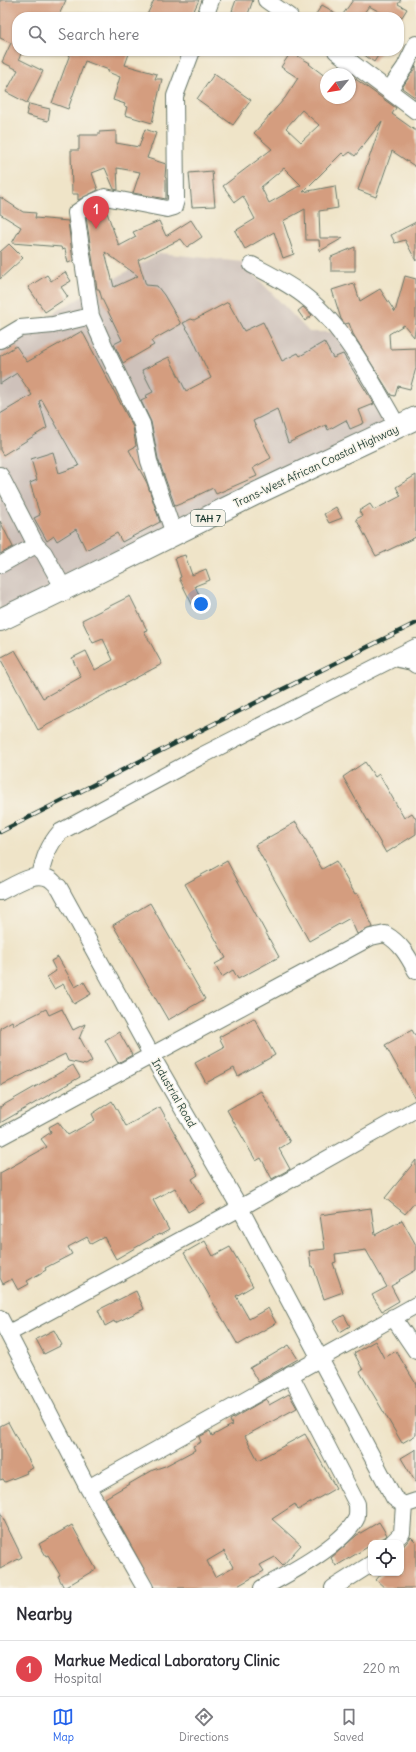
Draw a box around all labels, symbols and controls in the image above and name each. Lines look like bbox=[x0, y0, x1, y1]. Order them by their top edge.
search box bbox=[12, 12, 404, 56]
icon: search bbox=[26, 23, 48, 45]
text: Search here bbox=[58, 25, 139, 44]
north arrow bbox=[320, 68, 356, 104]
pin: 1 bbox=[83, 196, 109, 229]
street label: Trans-West African Coastal Highway bbox=[231, 422, 401, 510]
road number: TAH 7 bbox=[191, 510, 225, 526]
your location bbox=[191, 594, 211, 614]
street label: Industrial Road bbox=[149, 1056, 200, 1130]
map controls bbox=[368, 1540, 404, 1576]
button: locate bbox=[368, 1540, 404, 1576]
text: Nearby bbox=[16, 1603, 72, 1625]
text: Markue Medical Laboratory Clinic bbox=[54, 1651, 280, 1670]
text: 1 bbox=[26, 1660, 32, 1677]
text: 220 m bbox=[363, 1660, 400, 1677]
text: Hospital bbox=[54, 1670, 102, 1687]
tab: Map bbox=[52, 1706, 74, 1744]
tab: Directions bbox=[179, 1706, 229, 1744]
tab: Saved bbox=[333, 1706, 364, 1744]

